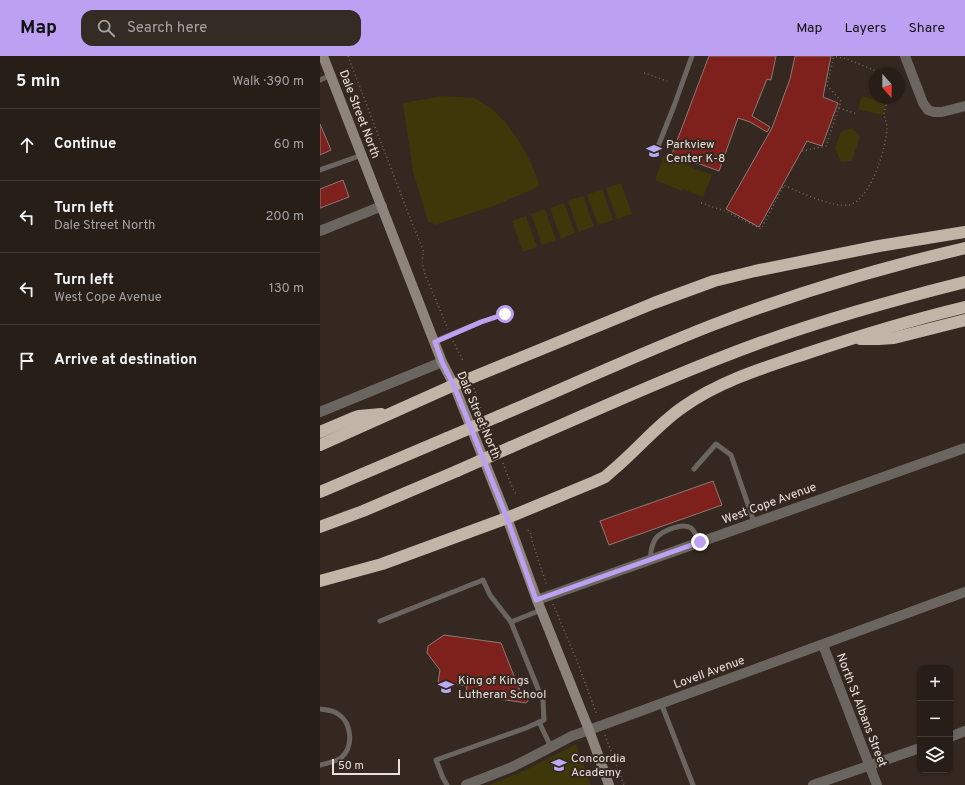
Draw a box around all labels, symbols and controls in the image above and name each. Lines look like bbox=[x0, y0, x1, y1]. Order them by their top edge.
search box bbox=[81, 10, 361, 46]
text: Map bbox=[20, 16, 57, 40]
icon: search bbox=[95, 17, 117, 39]
text: Search here bbox=[127, 19, 207, 38]
text: Map bbox=[796, 20, 822, 37]
text: Layers bbox=[844, 20, 886, 37]
text: Share bbox=[908, 20, 945, 37]
street label: Dale Street North bbox=[335, 68, 383, 161]
north arrow bbox=[869, 68, 905, 104]
text: 5 min bbox=[16, 71, 60, 93]
text: Walk · 390 m bbox=[233, 74, 304, 90]
icon: ahead bbox=[16, 134, 38, 156]
text: Continue bbox=[54, 135, 116, 154]
text: 60 m bbox=[274, 137, 304, 153]
place label: Parkview Center K-8 bbox=[666, 137, 725, 167]
school or university icon: Parkview Center K-8 bbox=[645, 142, 663, 160]
text: Turn left bbox=[54, 199, 114, 218]
icon: left bbox=[16, 206, 38, 228]
text: 200 m bbox=[265, 209, 304, 225]
text: Dale Street North bbox=[54, 218, 155, 234]
text: Turn left bbox=[54, 271, 114, 290]
icon: left bbox=[16, 278, 38, 300]
text: 130 m bbox=[269, 281, 304, 297]
text: West Cope Avenue bbox=[54, 290, 162, 306]
route start bbox=[496, 305, 514, 323]
icon: arrive bbox=[16, 350, 38, 372]
text: Arrive at destination bbox=[54, 351, 197, 370]
street label: Dale Street North bbox=[452, 369, 504, 462]
street label: West Cope Avenue bbox=[720, 479, 819, 528]
route end bbox=[691, 533, 709, 551]
street label: North St Albans Street bbox=[832, 651, 890, 770]
street label: Lovell Avenue bbox=[672, 653, 747, 693]
map controls bbox=[917, 665, 953, 773]
button: + bbox=[917, 665, 953, 701]
place label: King of Kings Lutheran School bbox=[458, 673, 546, 703]
school or university icon: King of Kings Lutheran School bbox=[437, 678, 455, 696]
button: − bbox=[917, 701, 953, 737]
button: layers bbox=[917, 737, 953, 773]
place label: Concordia Academy bbox=[571, 751, 626, 781]
school or university icon: Concordia Academy bbox=[550, 756, 568, 774]
scale bar bbox=[332, 757, 400, 776]
text: 50 m bbox=[338, 759, 364, 773]

